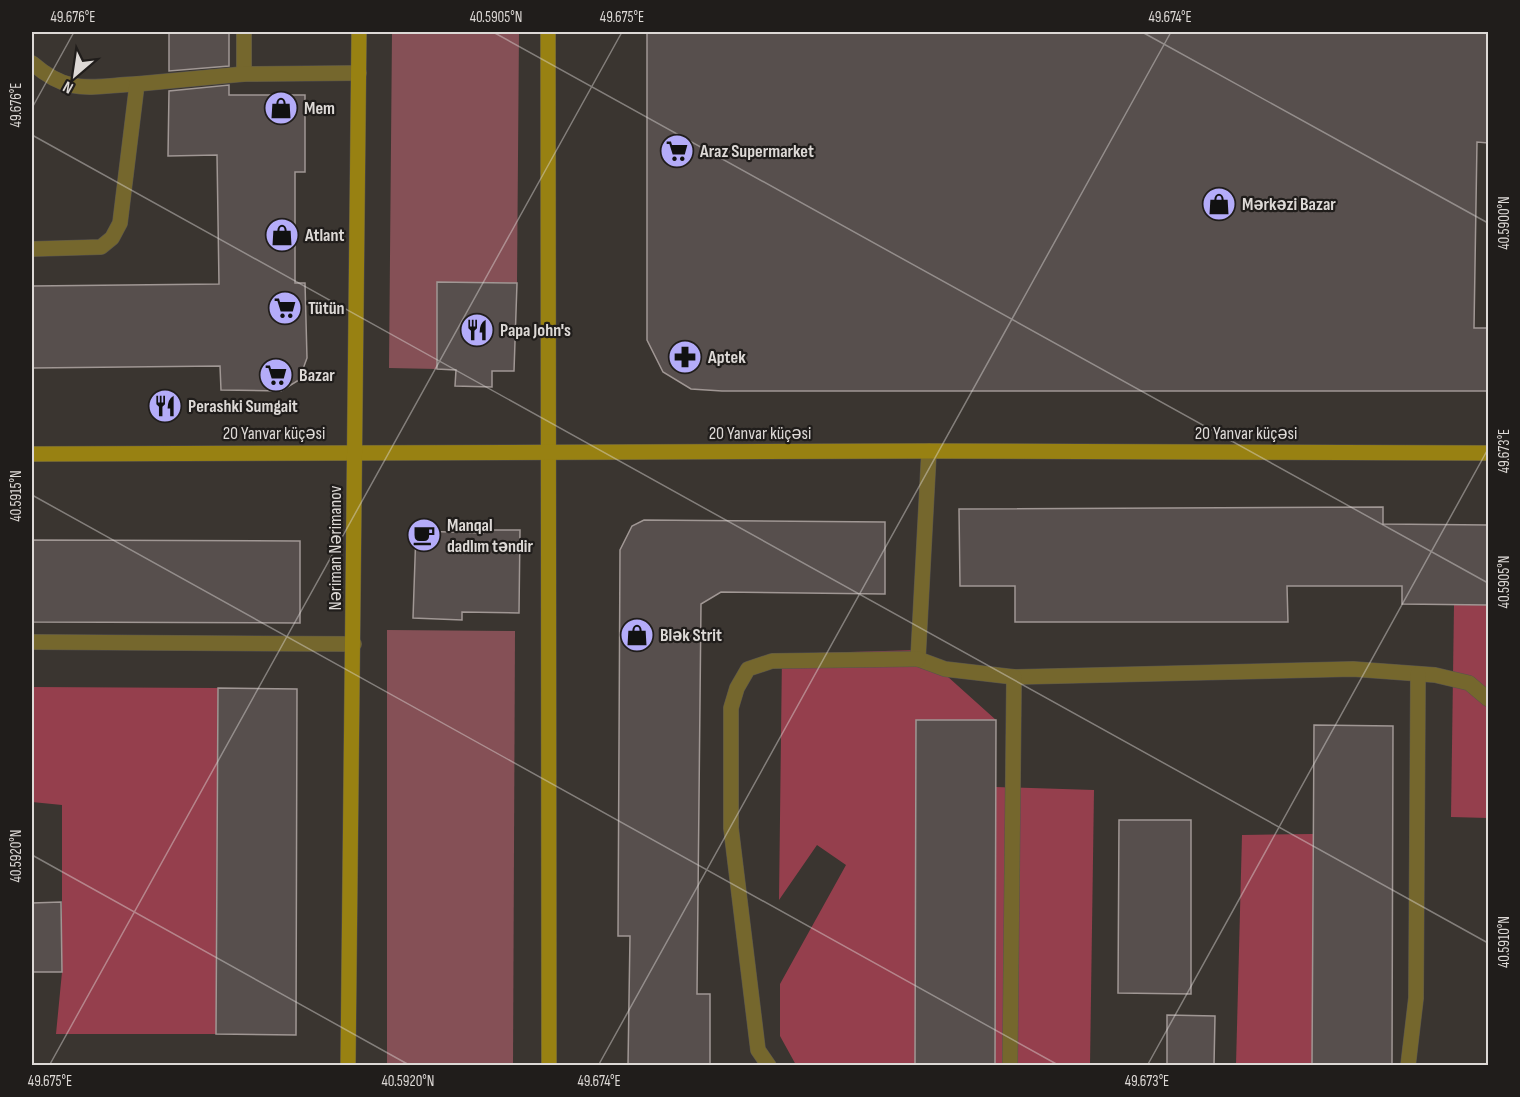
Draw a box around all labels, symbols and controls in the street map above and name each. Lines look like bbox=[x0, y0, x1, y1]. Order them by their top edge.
text: 49.676°E bbox=[51, 8, 95, 27]
text: 40.5905°N bbox=[470, 8, 522, 27]
text: 49.675°E bbox=[600, 8, 644, 27]
text: 49.674°E bbox=[1148, 8, 1192, 27]
north arrow bbox=[45, 45, 105, 105]
text: N bbox=[60, 76, 77, 97]
text: 49.676°E bbox=[7, 83, 26, 127]
shop icon: Mem bbox=[263, 90, 299, 126]
place label: Mem bbox=[304, 98, 335, 119]
supermarket icon: Araz Supermarket bbox=[659, 133, 695, 169]
place label: Araz Supermarket bbox=[699, 141, 814, 162]
shop icon: Mərkəzi Bazar bbox=[1201, 186, 1237, 222]
place label: Mərkəzi Bazar bbox=[1242, 194, 1336, 215]
text: 40.5900°N bbox=[1495, 196, 1514, 250]
shop icon: Atlant bbox=[264, 217, 300, 253]
place label: Atlant bbox=[304, 225, 344, 246]
supermarket icon: Tütün bbox=[267, 290, 303, 326]
place label: Tütün bbox=[308, 298, 345, 319]
restaurant icon: Papa John's bbox=[459, 312, 495, 348]
place label: Papa John's bbox=[500, 320, 571, 341]
pharmacy icon: Aptek bbox=[667, 339, 703, 375]
place label: Aptek bbox=[707, 347, 746, 368]
supermarket icon: Bazar bbox=[258, 357, 294, 393]
place label: Bazar bbox=[299, 365, 335, 386]
restaurant icon: Perashki Sumgait bbox=[147, 388, 183, 424]
place label: Perashki Sumgait bbox=[188, 396, 298, 417]
street label: 20 Yanvar küçəsi bbox=[223, 423, 325, 444]
street label: 20 Yanvar küçəsi bbox=[709, 423, 811, 444]
street label: 20 Yanvar küçəsi bbox=[1195, 423, 1297, 444]
text: 49.673°E bbox=[1495, 429, 1514, 473]
text: 40.5915°N bbox=[7, 470, 26, 522]
street label: Nəriman Nərimanov bbox=[325, 485, 346, 610]
place label: Manqal dadlım təndir bbox=[447, 515, 534, 557]
cafe icon: Manqal dadlım təndir bbox=[406, 517, 442, 553]
text: 40.5905°N bbox=[1495, 556, 1514, 608]
shop icon: Blək Strit bbox=[619, 617, 655, 653]
place label: Blək Strit bbox=[660, 625, 722, 646]
text: 40.5920°N bbox=[7, 830, 26, 882]
text: 40.5910°N bbox=[1495, 916, 1514, 968]
text: 49.675°E bbox=[28, 1072, 72, 1091]
text: 40.5920°N bbox=[382, 1072, 434, 1091]
text: 49.674°E bbox=[577, 1072, 621, 1091]
text: 49.673°E bbox=[1125, 1072, 1169, 1091]

